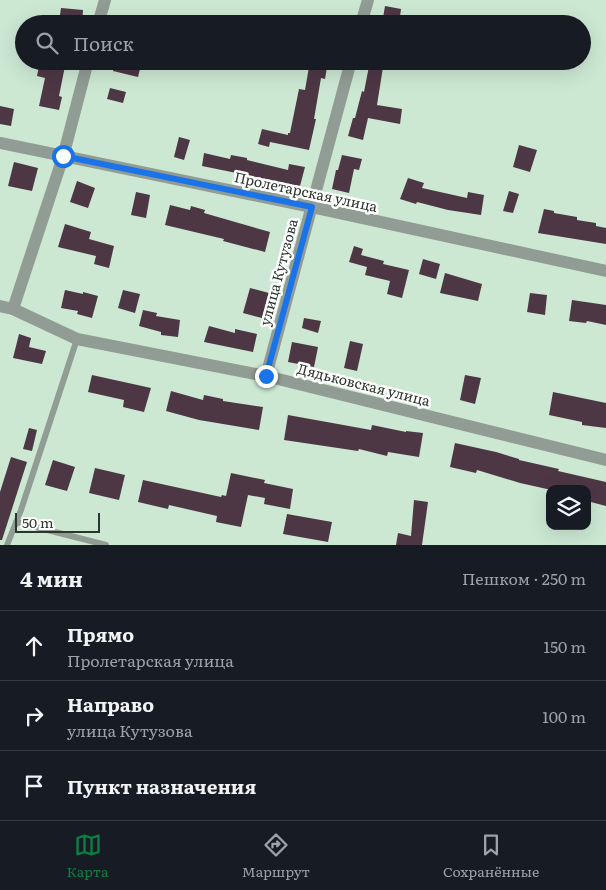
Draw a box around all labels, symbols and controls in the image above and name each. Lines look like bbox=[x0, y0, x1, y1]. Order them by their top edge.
search box bbox=[15, 15, 591, 70]
icon: search bbox=[33, 29, 61, 57]
text: Поиск bbox=[73, 29, 134, 57]
route start bbox=[52, 145, 75, 168]
street label: Пролетарская улица bbox=[233, 166, 380, 216]
street label: улица Кутузова bbox=[254, 216, 302, 328]
street label: Дядьковская улица bbox=[296, 358, 433, 410]
route end bbox=[255, 365, 278, 388]
map controls bbox=[546, 485, 591, 530]
button: layers bbox=[546, 485, 591, 530]
scale bar bbox=[15, 510, 100, 533]
text: 50 m bbox=[22, 512, 54, 532]
text: 4 мин bbox=[20, 562, 83, 593]
text: Пешком · 250 m bbox=[462, 566, 586, 590]
text: Прямо bbox=[67, 620, 134, 648]
icon: ahead bbox=[20, 632, 48, 660]
text: 150 m bbox=[543, 634, 586, 658]
text: Пролетарская улица bbox=[67, 648, 234, 672]
text: Направо bbox=[67, 690, 154, 718]
icon: right bbox=[20, 702, 48, 730]
text: 100 m bbox=[542, 704, 586, 728]
text: улица Кутузова bbox=[67, 718, 193, 742]
icon: arrive bbox=[20, 772, 48, 800]
text: Пункт назначения bbox=[67, 772, 256, 800]
tab: Карта bbox=[67, 831, 109, 881]
tab: Маршрут bbox=[242, 831, 310, 881]
tab: Сохранённые bbox=[443, 831, 539, 881]

